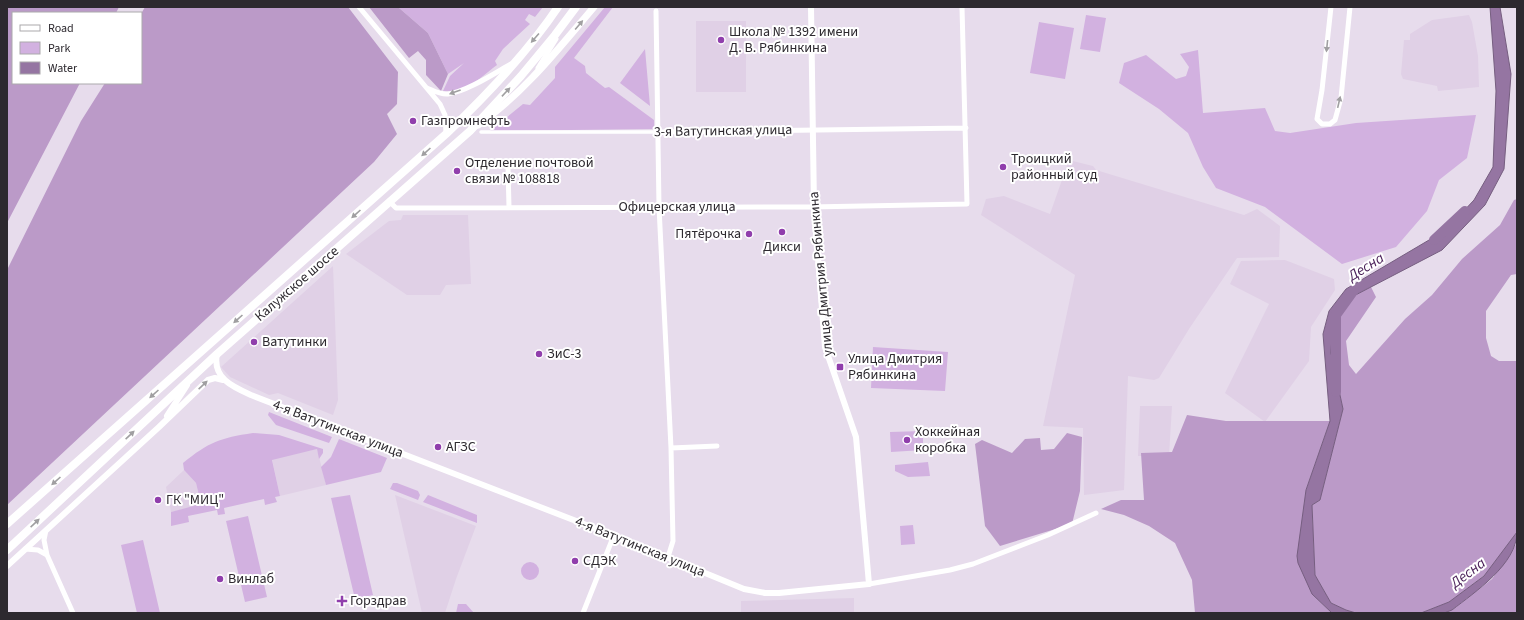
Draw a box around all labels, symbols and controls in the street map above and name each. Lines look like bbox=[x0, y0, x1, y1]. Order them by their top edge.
legend bbox=[12, 12, 142, 84]
one-way arrow bbox=[575, 19, 584, 30]
text: Road bbox=[48, 20, 74, 37]
place label: Школа № 1392 имени Д. В. Рябинкина bbox=[729, 22, 858, 58]
one-way arrow bbox=[530, 33, 539, 43]
marker: Школа № 1392 имени Д. В. Рябинкина bbox=[716, 35, 726, 45]
text: Park bbox=[48, 40, 70, 57]
one-way arrow bbox=[1324, 40, 1330, 52]
text: Water bbox=[48, 60, 78, 77]
one-way arrow bbox=[502, 87, 511, 97]
one-way arrow bbox=[448, 89, 460, 95]
one-way arrow bbox=[1337, 96, 1343, 108]
place label: Газпромнефть bbox=[421, 111, 510, 131]
marker: Газпромнефть bbox=[408, 116, 418, 126]
street label: 3-я Ватутинская улица bbox=[654, 120, 792, 142]
one-way arrow bbox=[421, 147, 430, 156]
place label: Троицкий районный суд bbox=[1011, 149, 1098, 185]
place label: Отделение почтовой связи № 108818 bbox=[465, 153, 594, 189]
marker: Троицкий районный суд bbox=[998, 162, 1008, 172]
marker: Отделение почтовой связи № 108818 bbox=[452, 166, 462, 176]
street label: улица Дмитрия Рябинкина bbox=[804, 191, 838, 357]
street label: Офицерская улица bbox=[619, 197, 735, 217]
one-way arrow bbox=[352, 209, 361, 218]
place label: Пятёрочка bbox=[675, 224, 741, 244]
marker: Дикси bbox=[777, 227, 787, 237]
marker: Пятёрочка bbox=[744, 229, 754, 239]
place label: Дикси bbox=[763, 237, 801, 257]
street label: Калужское шоссе bbox=[250, 242, 344, 326]
water label: Десна bbox=[1343, 248, 1388, 287]
one-way arrow bbox=[234, 314, 243, 323]
place label: Ватутинки bbox=[262, 332, 327, 352]
marker: Ватутинки bbox=[249, 337, 259, 347]
place label: ЗиС-3 bbox=[547, 344, 582, 364]
marker: ЗиС-3 bbox=[534, 349, 544, 359]
place label: Улица Дмитрия Рябинкина bbox=[848, 349, 942, 385]
marker: Улица Дмитрия Рябинкина bbox=[835, 362, 845, 372]
one-way arrow bbox=[198, 380, 208, 390]
one-way arrow bbox=[149, 390, 159, 399]
street label: 4-я Ватутинская улица bbox=[270, 395, 406, 463]
place label: Хоккейная коробка bbox=[915, 422, 980, 458]
one-way arrow bbox=[125, 430, 136, 439]
marker: Хоккейная коробка bbox=[902, 435, 912, 445]
place label: АГЗС bbox=[446, 437, 476, 457]
marker: АГЗС bbox=[433, 442, 443, 452]
one-way arrow bbox=[51, 476, 62, 485]
place label: ГК "МИЦ" bbox=[166, 490, 224, 510]
marker: ГК "МИЦ" bbox=[153, 495, 163, 505]
street label: 4-я Ватутинская улица bbox=[572, 512, 708, 582]
one-way arrow bbox=[30, 519, 41, 528]
place label: СДЭК bbox=[583, 551, 617, 571]
water label: Десна bbox=[1445, 553, 1490, 594]
marker: СДЭК bbox=[570, 556, 580, 566]
place label: Винлаб bbox=[228, 569, 274, 589]
marker: Винлаб bbox=[215, 574, 225, 584]
place label: Горздрав bbox=[350, 591, 406, 611]
marker: Горздрав bbox=[337, 596, 347, 606]

